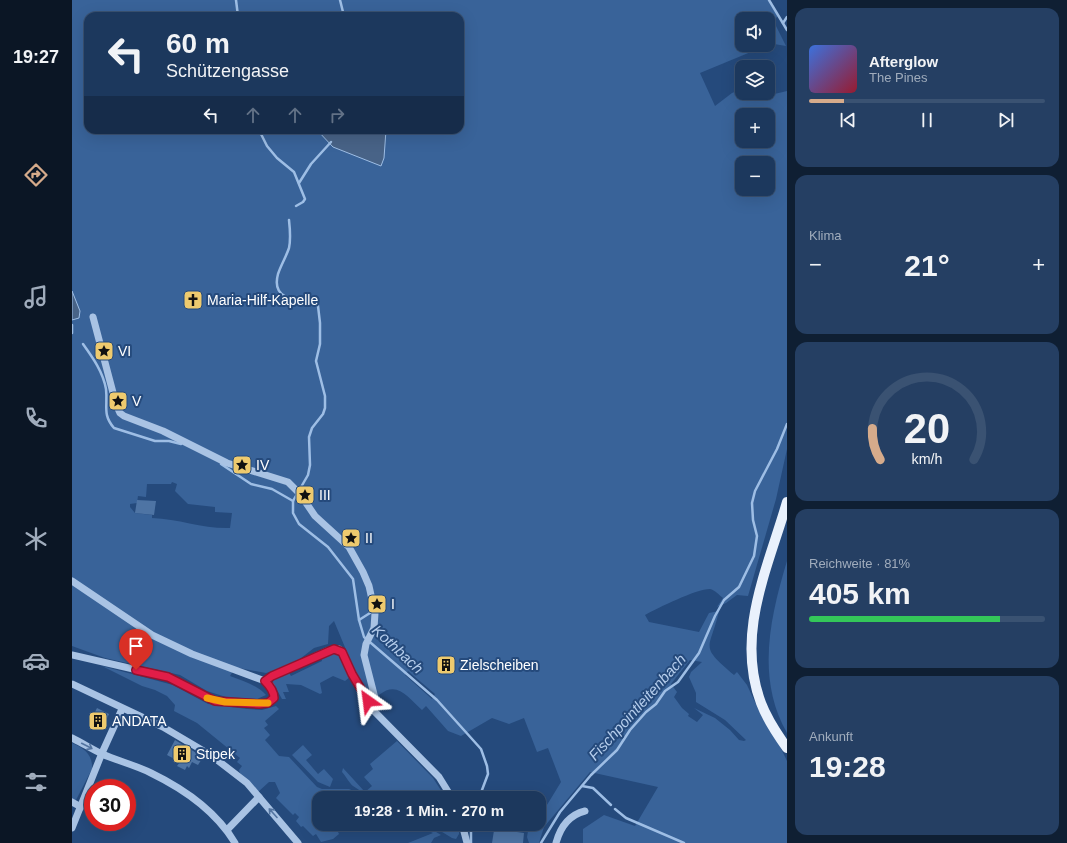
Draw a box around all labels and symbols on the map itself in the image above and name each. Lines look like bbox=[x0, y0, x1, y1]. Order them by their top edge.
church icon: Maria-Hilf-Kapelle bbox=[182, 289, 204, 311]
place label: Maria-Hilf-Kapelle bbox=[207, 292, 318, 308]
place icon: VI bbox=[93, 340, 115, 362]
place label: VI bbox=[118, 343, 131, 359]
place icon: V bbox=[107, 390, 129, 412]
place label: V bbox=[132, 393, 142, 409]
place icon: IV bbox=[231, 454, 253, 476]
place label: IV bbox=[256, 457, 270, 473]
place icon: III bbox=[294, 484, 316, 506]
place label: III bbox=[319, 487, 331, 503]
place icon: II bbox=[340, 527, 362, 549]
place label: II bbox=[365, 530, 373, 546]
place icon: I bbox=[366, 593, 388, 615]
place label: I bbox=[391, 596, 395, 612]
water label: Kothbach bbox=[369, 621, 427, 677]
pin bbox=[119, 629, 153, 670]
water label: Fischpointleitenbach bbox=[585, 650, 689, 764]
building icon: Zielscheiben bbox=[435, 654, 457, 676]
place label: Zielscheiben bbox=[460, 657, 539, 673]
position arrow bbox=[347, 680, 389, 722]
building icon: ANDATA bbox=[87, 710, 109, 732]
place label: ANDATA bbox=[112, 713, 167, 729]
one-way arrow bbox=[81, 743, 93, 750]
building icon: Stipek bbox=[171, 743, 193, 765]
place label: Stipek bbox=[196, 746, 236, 762]
speed limit sign: 30 bbox=[84, 779, 136, 831]
one-way arrow bbox=[268, 808, 278, 818]

